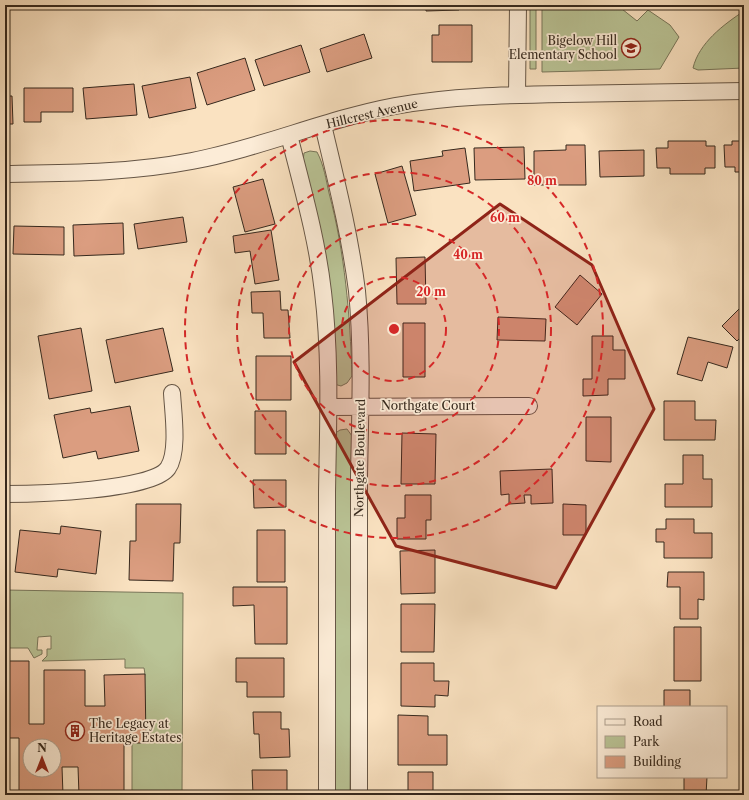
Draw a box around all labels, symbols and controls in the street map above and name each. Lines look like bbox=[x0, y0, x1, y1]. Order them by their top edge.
place label: Bigelow Hill Elementary School bbox=[509, 33, 617, 62]
school or university icon: Bigelow Hill Elementary School bbox=[620, 37, 642, 59]
street label: Hillcrest Avenue bbox=[325, 96, 420, 131]
text: 80 m bbox=[527, 173, 557, 188]
text: 60 m bbox=[490, 210, 520, 225]
text: 40 m bbox=[453, 247, 483, 262]
text: 20 m bbox=[416, 284, 446, 299]
centre of rings bbox=[387, 322, 401, 336]
street label: Northgate Boulevard bbox=[351, 398, 368, 517]
street label: Northgate Court bbox=[381, 398, 476, 413]
legend bbox=[597, 706, 727, 778]
text: Road bbox=[633, 714, 663, 729]
place label: The Legacy at Heritage Estates bbox=[89, 716, 181, 745]
building icon: The Legacy at Heritage Estates bbox=[64, 720, 86, 742]
text: Park bbox=[633, 734, 660, 749]
north arrow bbox=[22, 738, 62, 778]
text: N bbox=[37, 741, 47, 755]
text: Building bbox=[633, 754, 681, 769]

